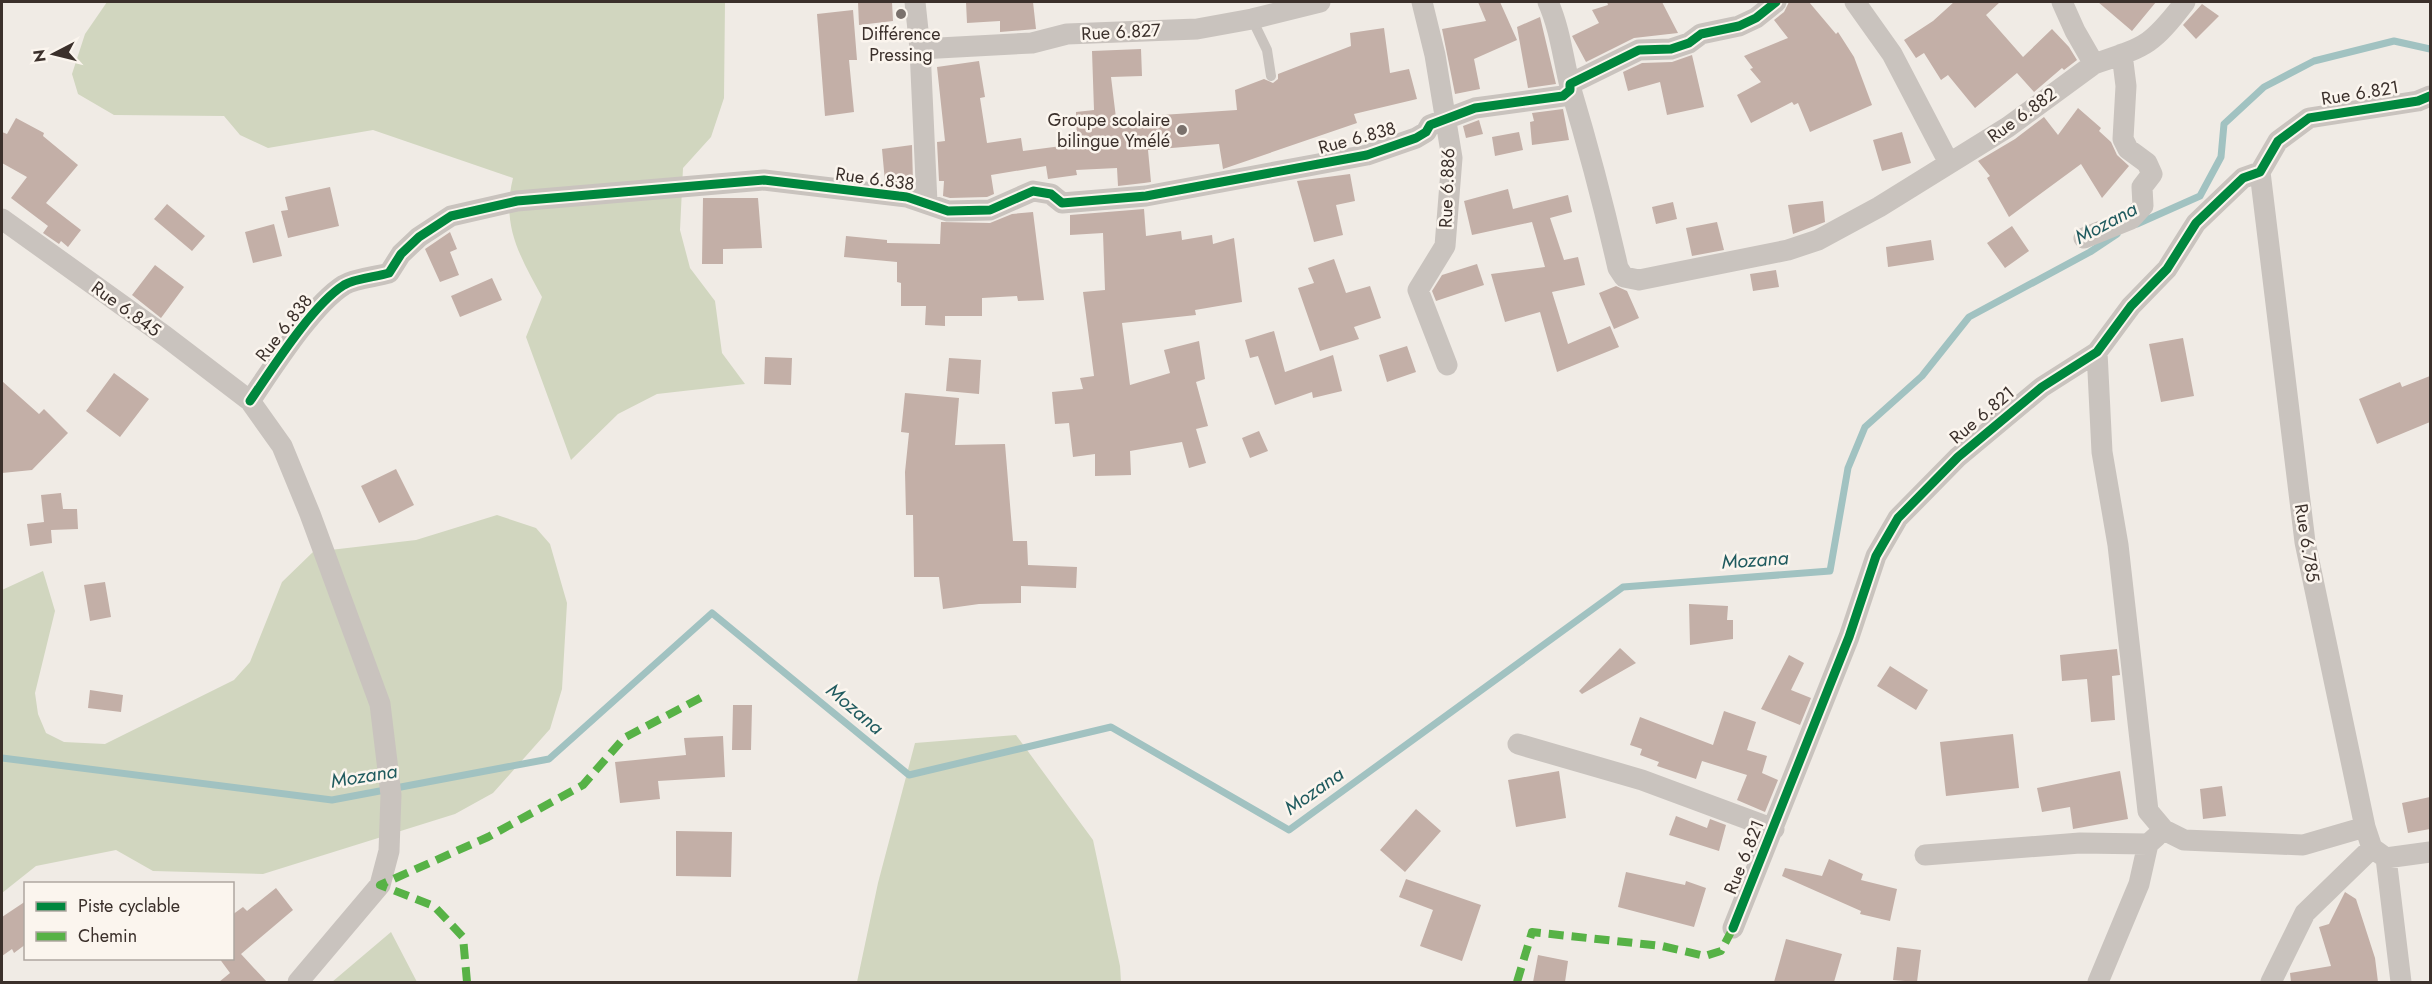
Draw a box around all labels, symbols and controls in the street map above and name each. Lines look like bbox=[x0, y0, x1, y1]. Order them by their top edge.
marker: Différence Pressing bbox=[894, 7, 908, 21]
street label: Rue 6.827 bbox=[1081, 17, 1162, 47]
place label: Différence Pressing bbox=[862, 21, 940, 68]
north arrow bbox=[24, 24, 84, 84]
text: N bbox=[27, 48, 52, 63]
street label: Rue 6.821 bbox=[2319, 74, 2401, 112]
street label: Rue 6.882 bbox=[1982, 81, 2062, 149]
place label: Groupe scolaire bilingue Ymélé bbox=[1048, 107, 1170, 154]
street label: Rue 6.838 bbox=[1315, 115, 1399, 161]
marker: Groupe scolaire bilingue Ymélé bbox=[1175, 123, 1189, 137]
street label: Rue 6.886 bbox=[1433, 148, 1461, 228]
street label: Rue 6.838 bbox=[834, 161, 916, 197]
water label: Mozana bbox=[2070, 194, 2142, 252]
street label: Rue 6.845 bbox=[86, 275, 166, 343]
street label: Rue 6.838 bbox=[249, 289, 319, 367]
street label: Rue 6.821 bbox=[1944, 380, 2020, 450]
street label: Rue 6.785 bbox=[2288, 502, 2326, 584]
water label: Mozana bbox=[1720, 543, 1790, 577]
water label: Mozana bbox=[820, 676, 890, 742]
water label: Mozana bbox=[329, 756, 399, 796]
water label: Mozana bbox=[1278, 760, 1350, 822]
street label: Rue 6.821 bbox=[1717, 816, 1771, 898]
legend bbox=[24, 882, 234, 960]
text: Piste cyclable bbox=[78, 893, 180, 919]
text: Chemin bbox=[78, 923, 137, 949]

